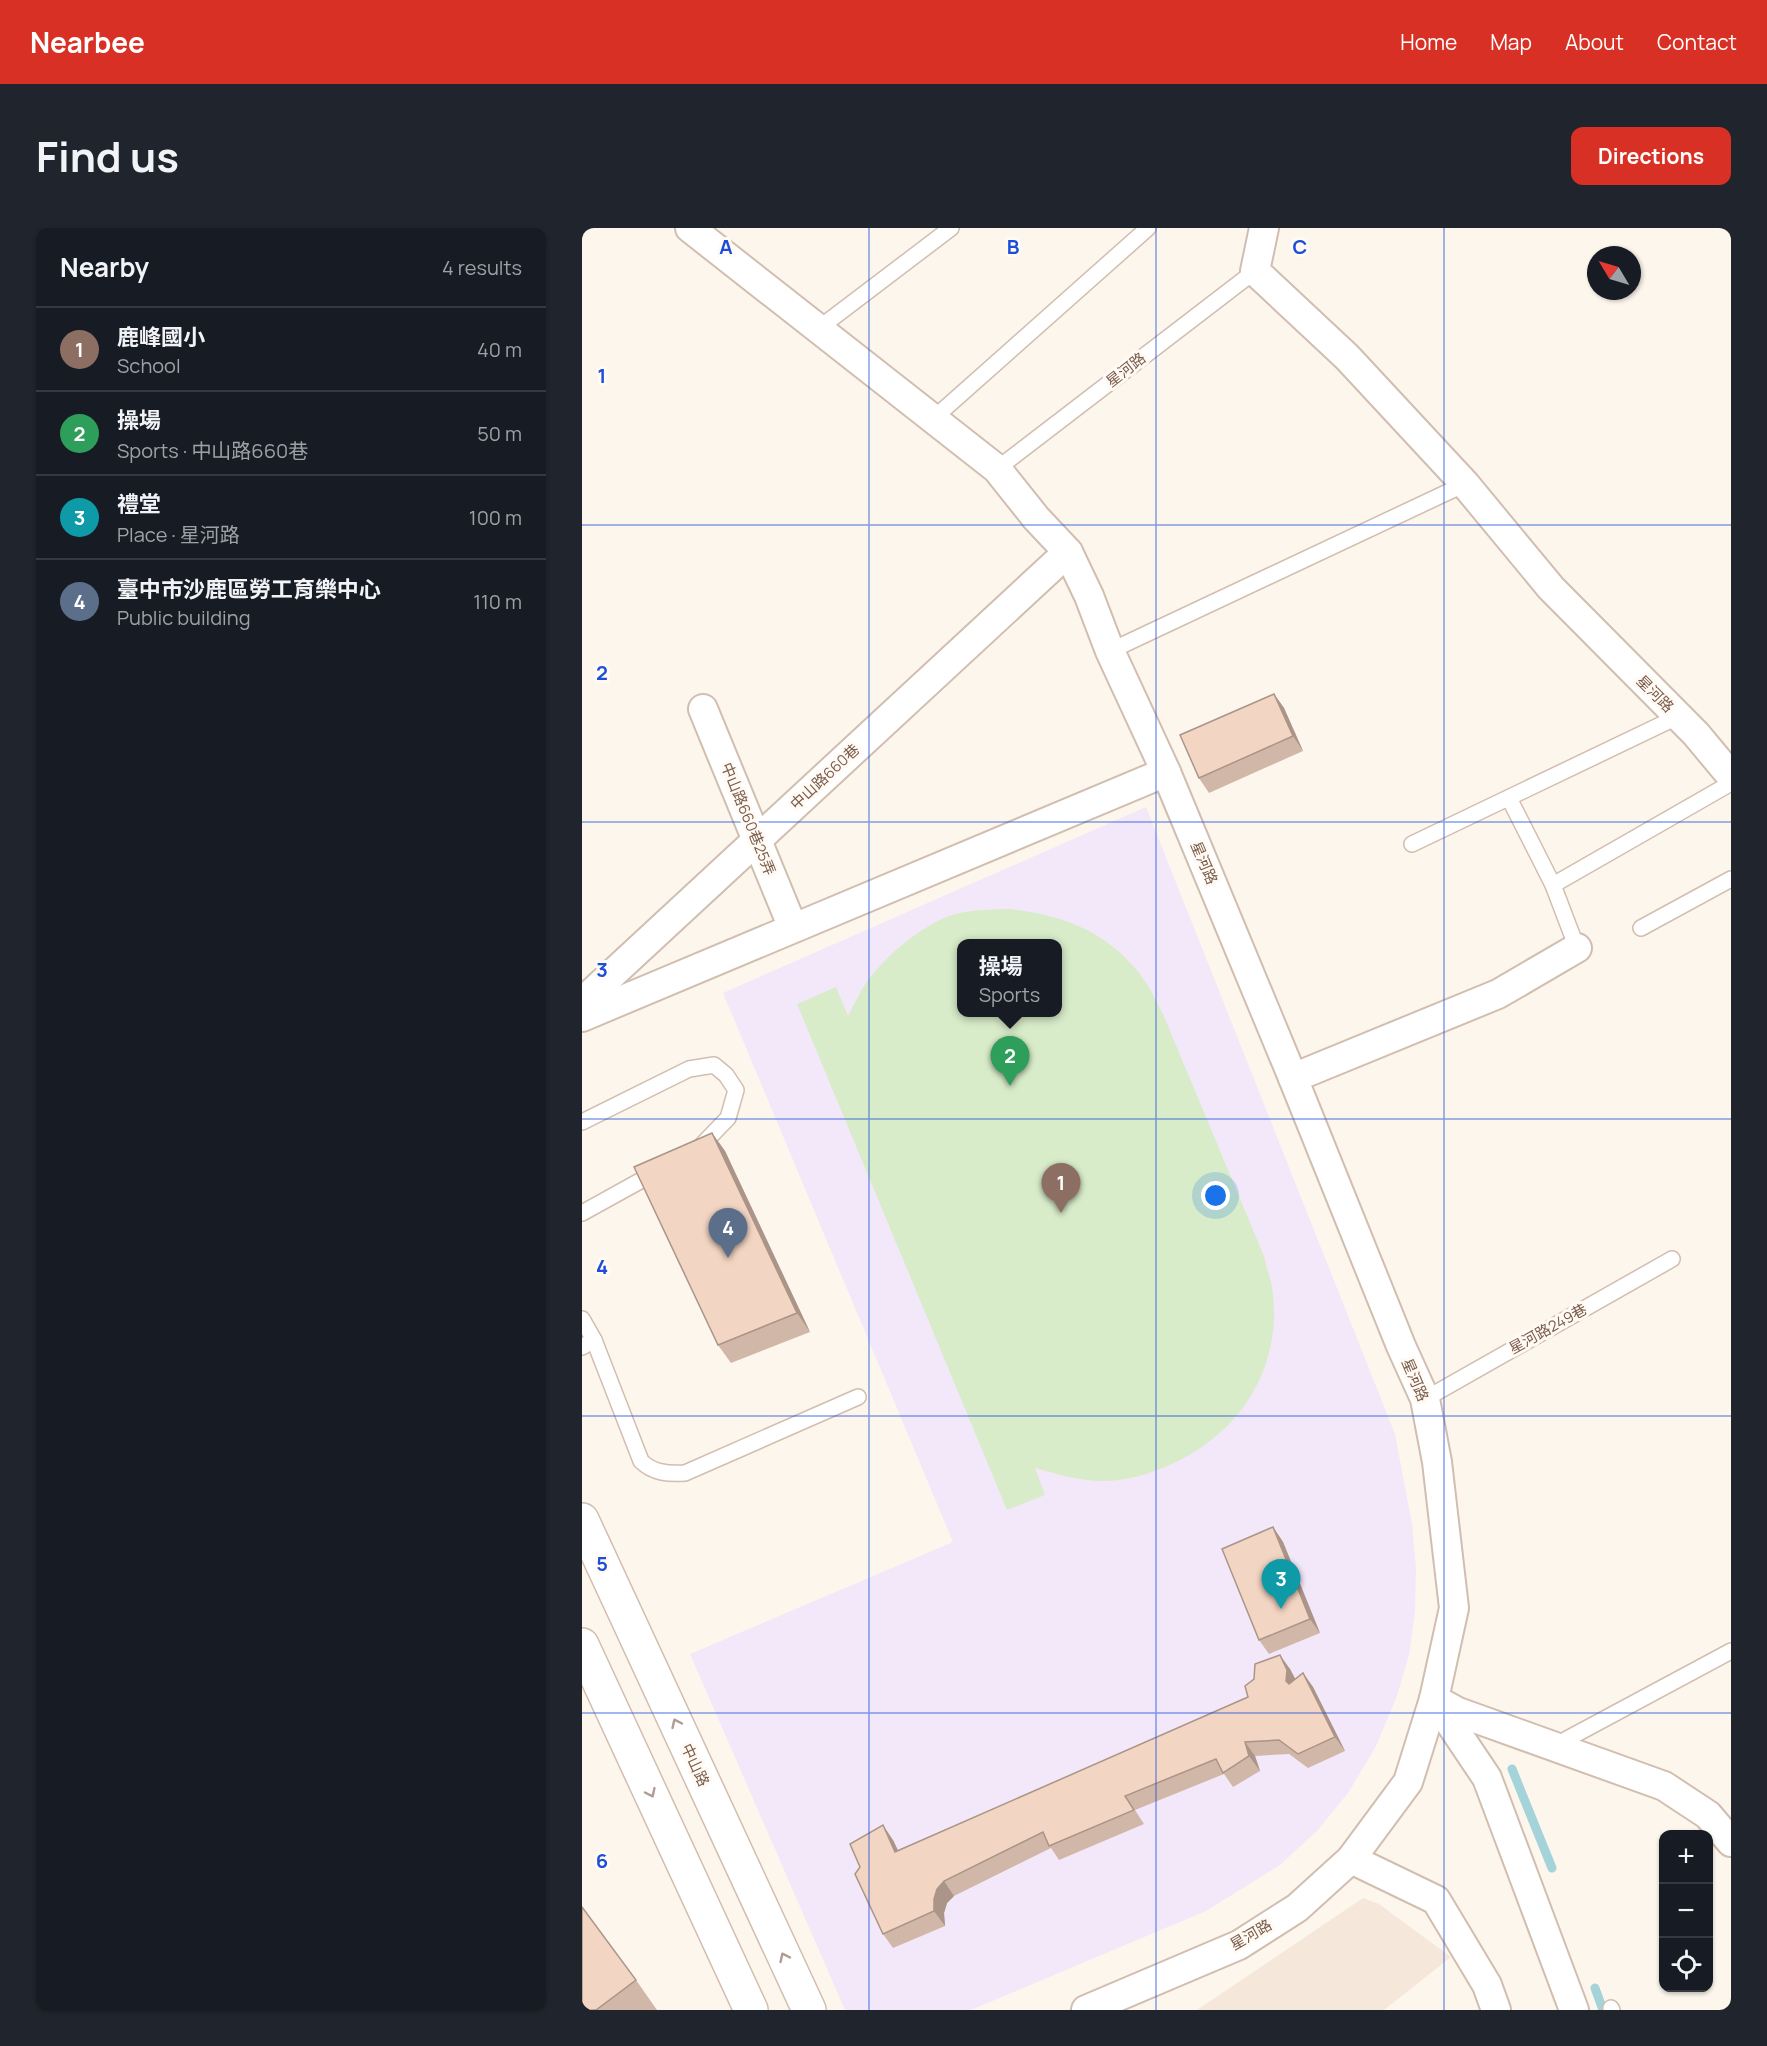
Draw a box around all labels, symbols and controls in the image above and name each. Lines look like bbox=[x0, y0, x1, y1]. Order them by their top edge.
text: Nearbee bbox=[30, 23, 145, 61]
text: Home bbox=[1400, 28, 1457, 56]
text: Map bbox=[1490, 28, 1532, 56]
text: About bbox=[1565, 28, 1624, 56]
text: Contact bbox=[1657, 28, 1737, 56]
text: Find us bbox=[36, 127, 179, 185]
button: Directions bbox=[1571, 127, 1731, 185]
text: A bbox=[719, 233, 733, 260]
text: B bbox=[1007, 233, 1020, 260]
text: C bbox=[1293, 233, 1307, 260]
north arrow bbox=[1587, 246, 1641, 300]
text: Nearby bbox=[60, 249, 149, 285]
text: 4 results bbox=[442, 254, 522, 281]
text: 鹿峰國小 bbox=[117, 322, 205, 352]
text: 1 bbox=[75, 336, 84, 363]
text: 40 m bbox=[477, 336, 522, 363]
street label: 星河路 bbox=[1101, 347, 1150, 392]
text: School bbox=[117, 352, 181, 379]
text: 1 bbox=[598, 362, 606, 389]
text: 操場 bbox=[117, 405, 161, 435]
text: 2 bbox=[74, 420, 85, 447]
text: 50 m bbox=[477, 420, 522, 447]
text: Sports · 中山路660巷 bbox=[117, 437, 308, 464]
text: 禮堂 bbox=[117, 489, 161, 519]
text: 3 bbox=[74, 504, 85, 531]
text: 100 m bbox=[469, 504, 522, 531]
text: Place · 星河路 bbox=[117, 521, 240, 548]
text: 臺中市沙鹿區勞工育樂中心 bbox=[117, 574, 381, 604]
text: 4 bbox=[73, 588, 86, 615]
text: 110 m bbox=[473, 588, 522, 615]
text: Public building bbox=[117, 604, 251, 631]
text: 2 bbox=[596, 659, 608, 686]
street label: 星河路 bbox=[1632, 670, 1679, 717]
street label: 中山路660巷 bbox=[785, 739, 864, 814]
street label: 中山路660巷25弄 bbox=[716, 759, 781, 878]
street label: 星河路 bbox=[1186, 838, 1223, 888]
popup bbox=[957, 939, 1062, 1017]
text: 操場 bbox=[979, 951, 1023, 981]
text: 3 bbox=[596, 956, 608, 983]
text: Sports bbox=[979, 981, 1040, 1008]
pin: 2 bbox=[990, 1036, 1030, 1086]
pin: 1 bbox=[1042, 1164, 1080, 1213]
your location bbox=[1201, 1181, 1230, 1210]
pin: 4 bbox=[708, 1208, 748, 1258]
text: 4 bbox=[596, 1253, 608, 1280]
street label: 星河路249巷 bbox=[1505, 1298, 1591, 1359]
street label: 星河路 bbox=[1397, 1355, 1434, 1405]
text: 5 bbox=[596, 1550, 608, 1577]
pin: 3 bbox=[1262, 1560, 1300, 1609]
one-way arrow bbox=[671, 1718, 683, 1729]
street label: 中山路 bbox=[676, 1740, 714, 1790]
one-way arrow bbox=[643, 1786, 655, 1797]
map controls bbox=[1659, 1830, 1713, 1992]
button: + bbox=[1659, 1830, 1713, 1884]
text: 6 bbox=[596, 1847, 608, 1874]
button: − bbox=[1659, 1884, 1713, 1938]
street label: 星河路 bbox=[1226, 1914, 1275, 1955]
button: locate bbox=[1659, 1938, 1713, 1992]
one-way arrow bbox=[780, 1952, 792, 1963]

